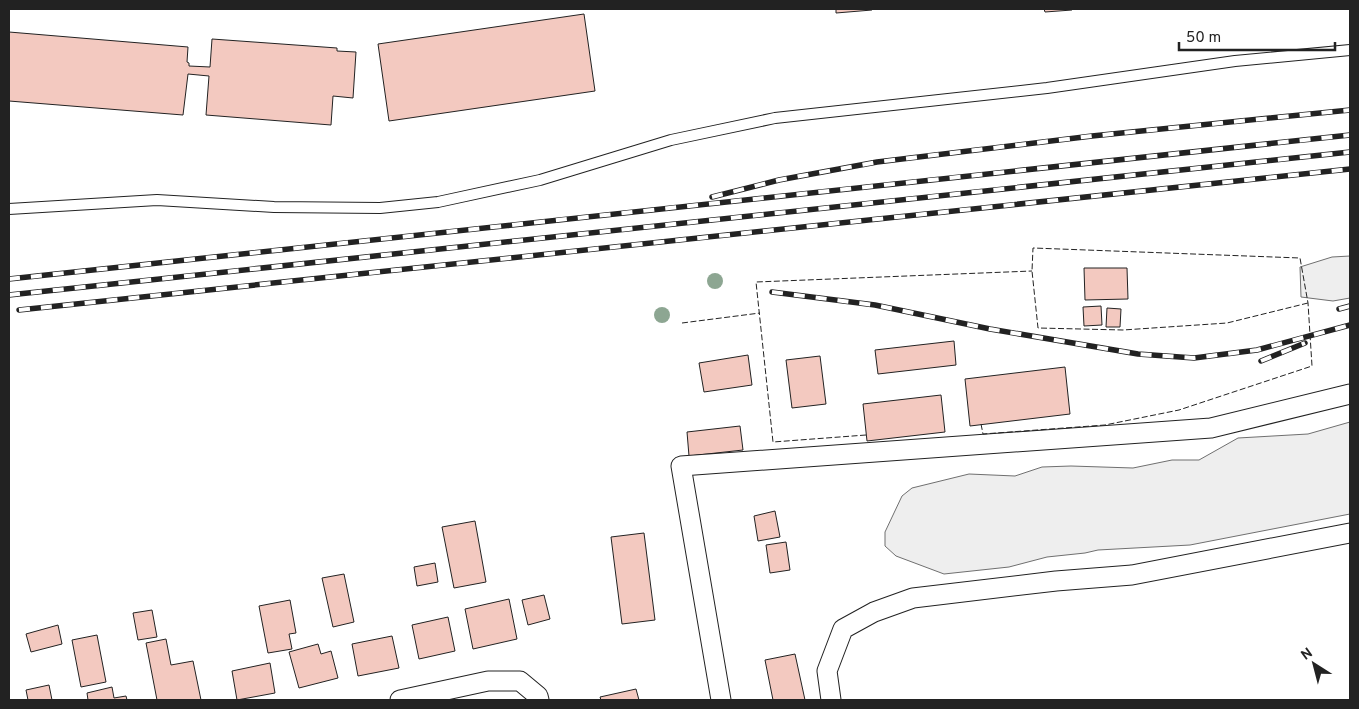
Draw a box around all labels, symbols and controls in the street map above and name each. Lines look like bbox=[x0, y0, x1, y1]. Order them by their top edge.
scale bar bbox=[1179, 20, 1335, 52]
text: 50 m bbox=[1186, 29, 1221, 48]
north arrow bbox=[1289, 639, 1339, 689]
text: N bbox=[1298, 645, 1316, 665]

